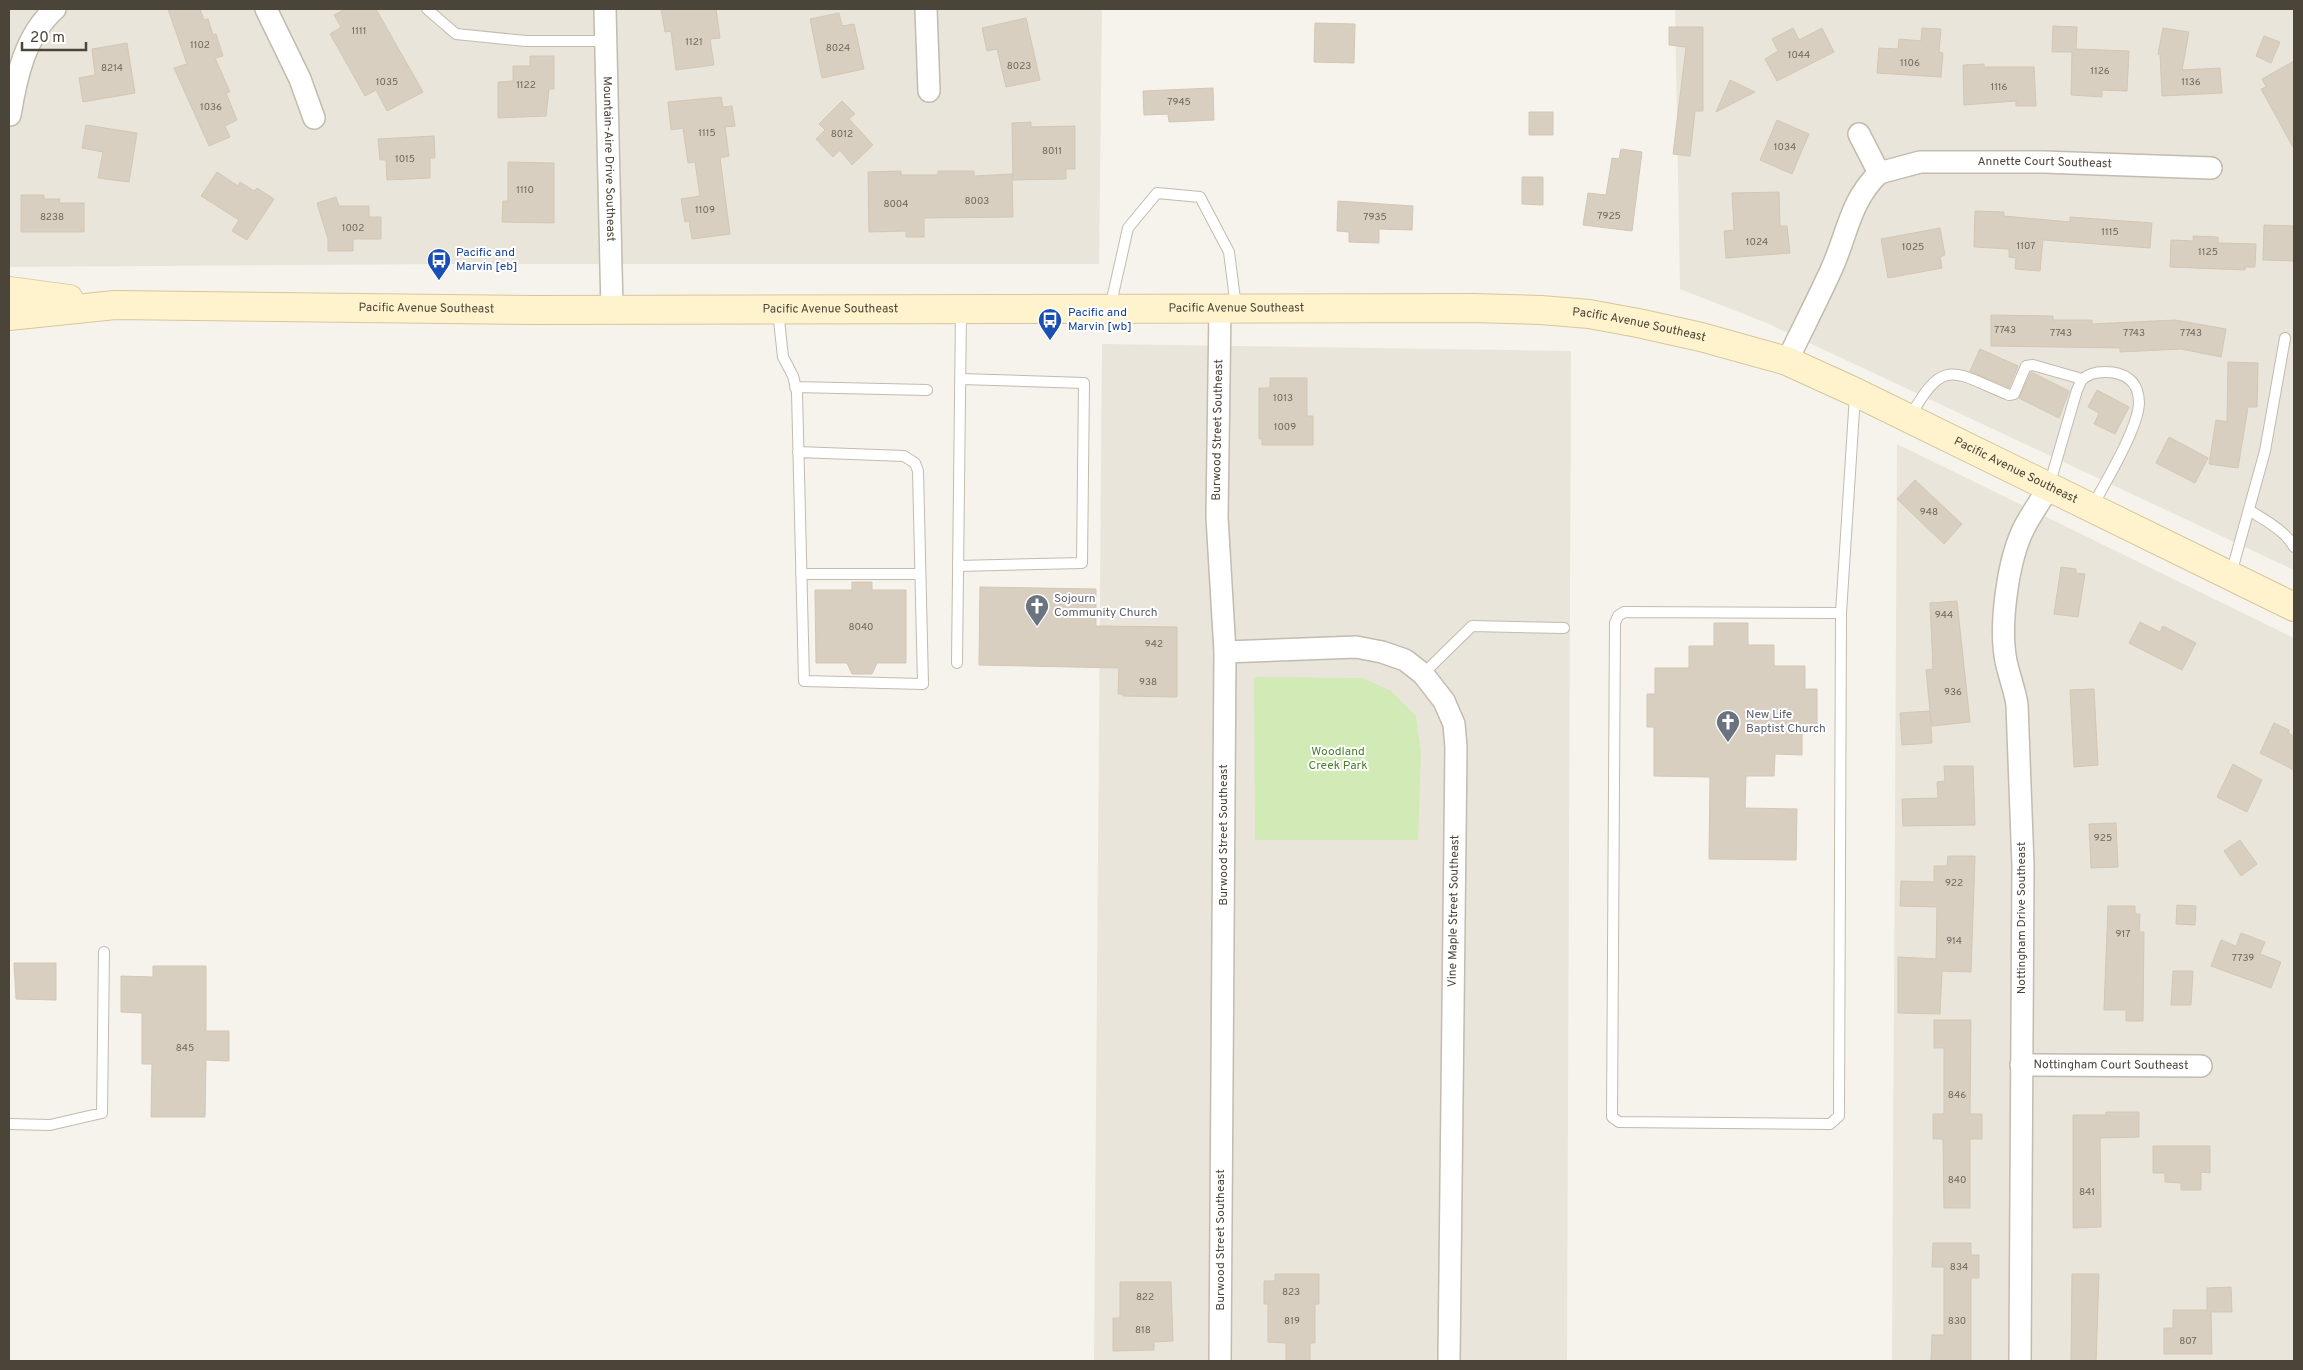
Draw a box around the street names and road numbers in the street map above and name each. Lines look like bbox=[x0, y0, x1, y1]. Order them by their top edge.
street label: Mountain-Aire Drive Southeast bbox=[599, 76, 618, 242]
street label: Annette Court Southeast bbox=[1977, 154, 2112, 172]
street label: Pacific Avenue Southeast bbox=[358, 300, 494, 318]
street label: Pacific Avenue Southeast bbox=[1168, 300, 1304, 317]
street label: Pacific Avenue Southeast bbox=[762, 301, 898, 318]
street label: Pacific Avenue Southeast bbox=[1572, 305, 1708, 346]
street label: Burwood Street Southeast bbox=[1209, 359, 1227, 501]
street label: Pacific Avenue Southeast bbox=[1951, 434, 2080, 508]
street label: Burwood Street Southeast bbox=[1216, 764, 1232, 906]
street label: Vine Maple Street Southeast bbox=[1445, 835, 1463, 987]
street label: Nottingham Drive Southeast bbox=[2014, 842, 2030, 994]
street label: Nottingham Court Southeast bbox=[2034, 1057, 2188, 1074]
street label: Burwood Street Southeast bbox=[1213, 1169, 1229, 1311]

